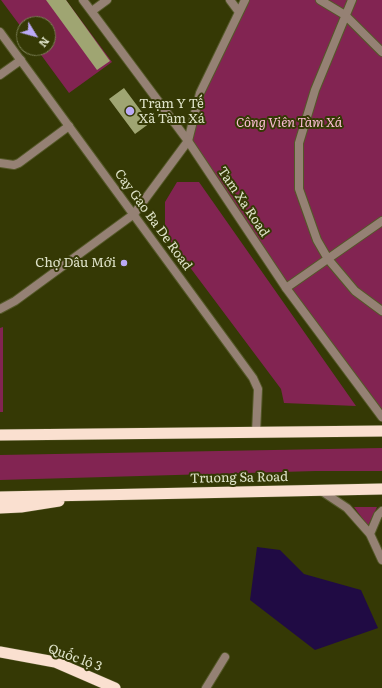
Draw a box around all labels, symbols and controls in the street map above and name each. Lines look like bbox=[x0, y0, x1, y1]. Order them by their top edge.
north arrow bbox=[16, 16, 56, 56]
text: N bbox=[36, 34, 54, 51]
place label: Trạm Y Tế Xã Tàm Xá bbox=[139, 96, 205, 127]
marker: Trạm Y Tế Xã Tàm Xá bbox=[124, 105, 136, 117]
park label: Công Viên Tàm Xá bbox=[236, 115, 342, 131]
street label: Tam Xa Road bbox=[214, 164, 272, 240]
street label: Cay Gao Ba De Road bbox=[111, 166, 195, 274]
place label: Chợ Dâu Mới bbox=[35, 255, 116, 271]
marker: Chợ Dâu Mới bbox=[119, 258, 129, 268]
street label: Truong Sa Road bbox=[190, 469, 288, 487]
street label: Quốc lộ 3 bbox=[46, 641, 104, 675]

